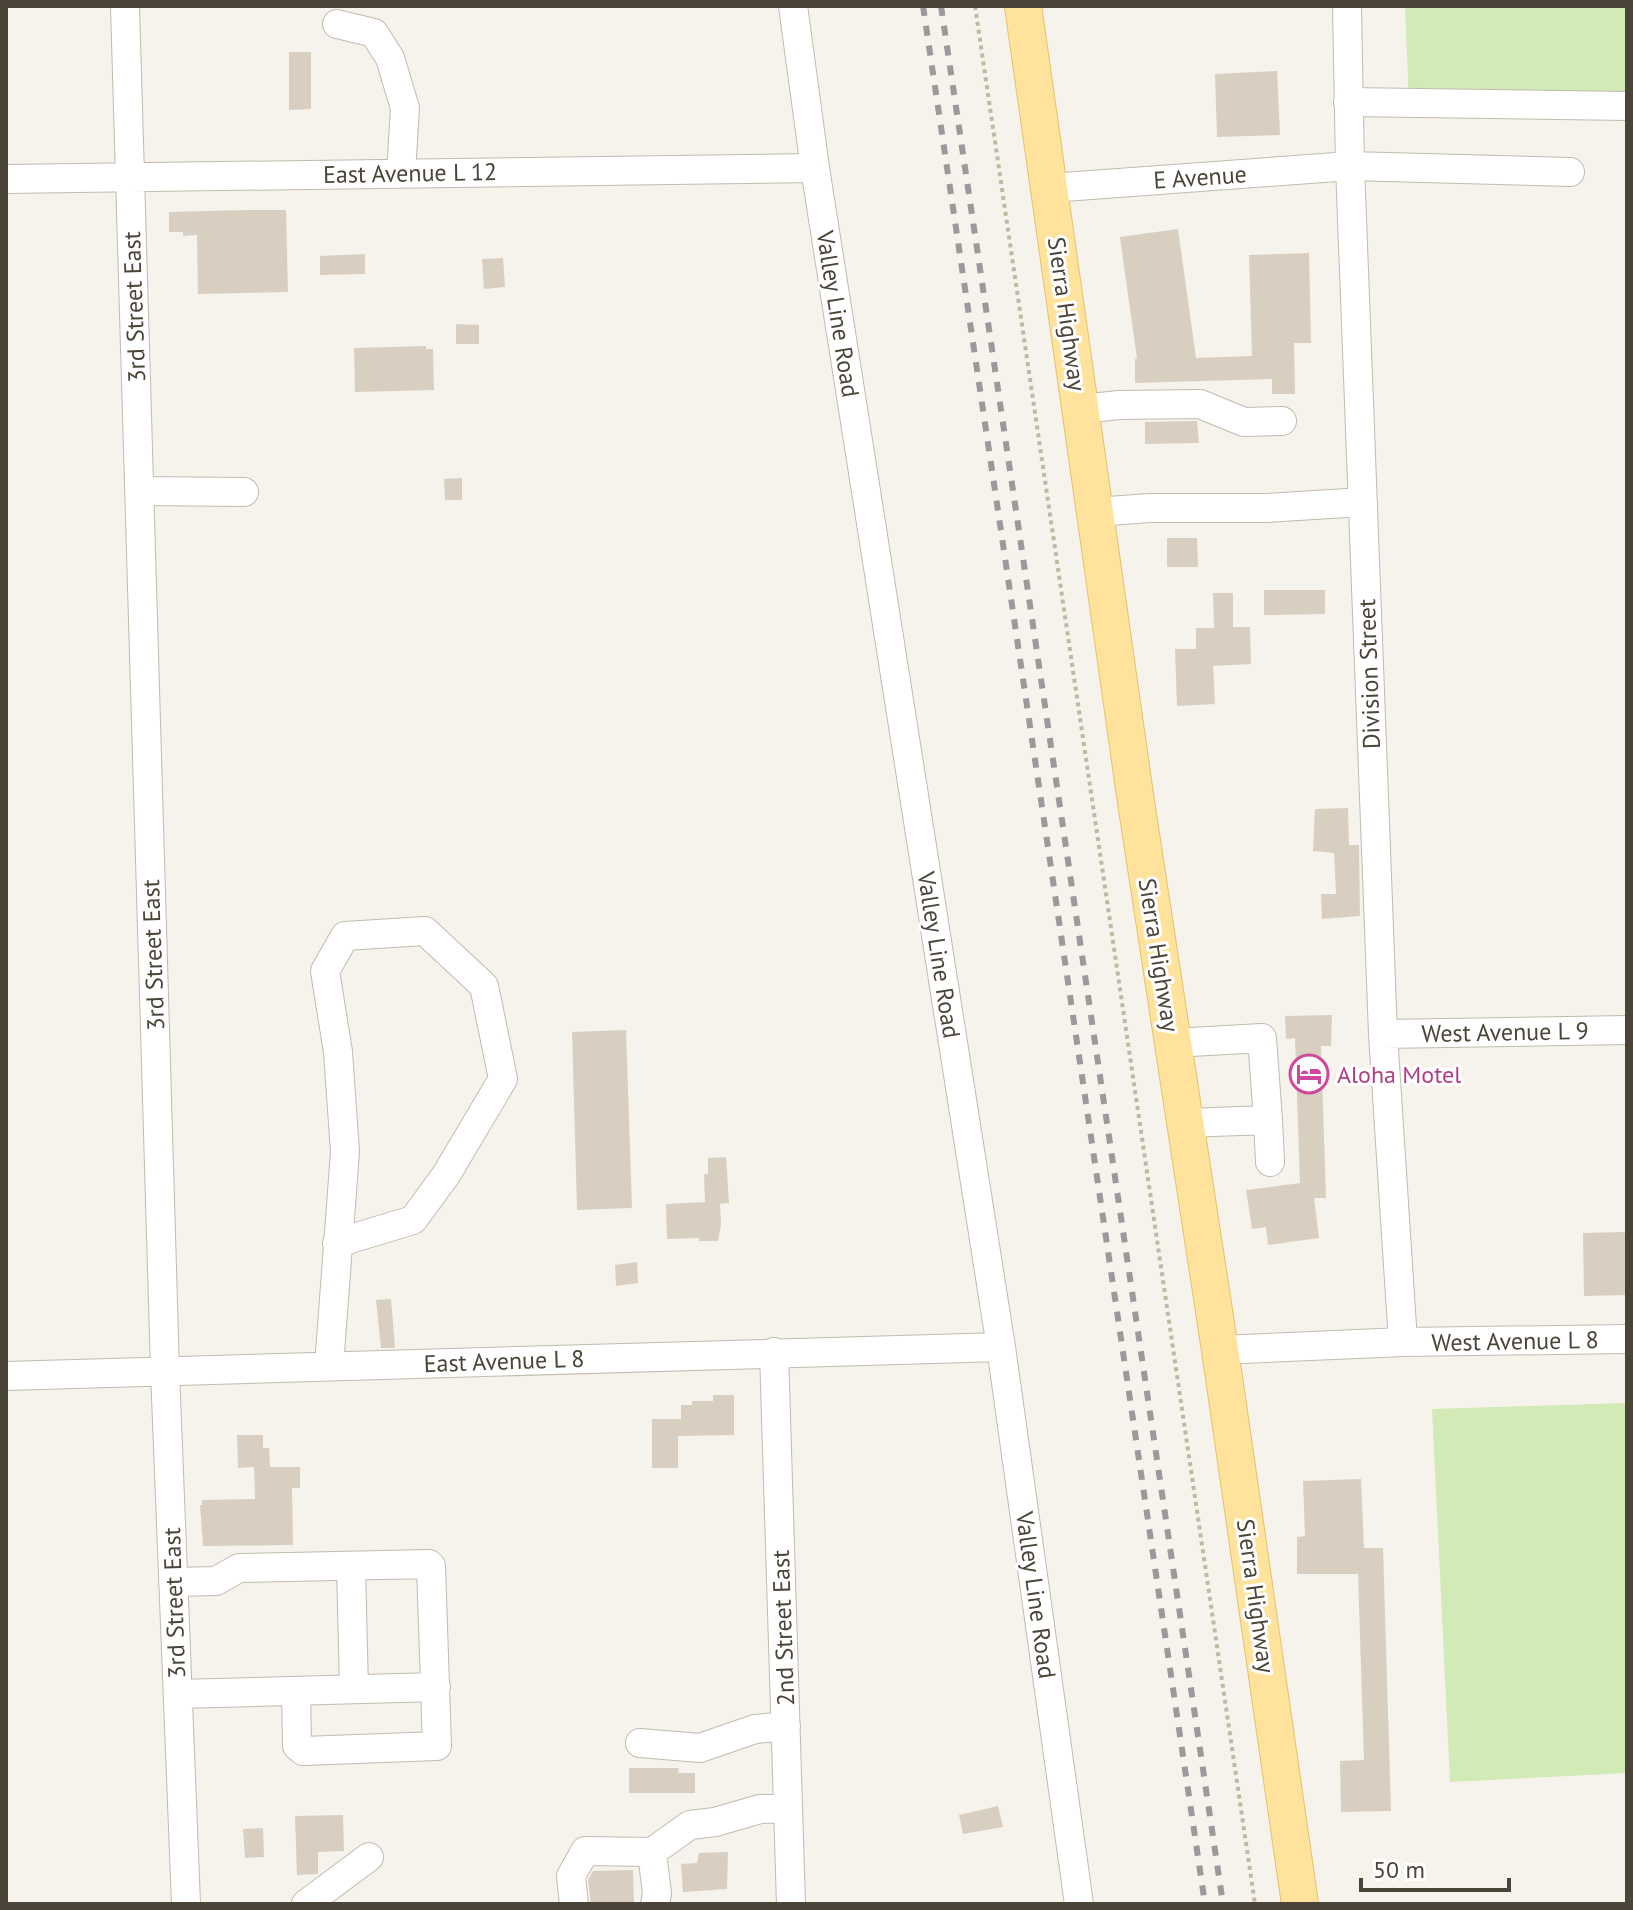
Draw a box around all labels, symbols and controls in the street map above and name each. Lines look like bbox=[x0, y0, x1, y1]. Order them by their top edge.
street label: East Avenue L 12 bbox=[323, 156, 497, 190]
street label: E Avenue bbox=[1152, 158, 1248, 196]
street label: Valley Line Road bbox=[809, 228, 866, 399]
street label: 3rd Street East bbox=[116, 231, 152, 383]
street label: Sierra Highway bbox=[1041, 235, 1093, 393]
street label: Division Street bbox=[1351, 598, 1387, 750]
street label: Valley Line Road bbox=[910, 869, 967, 1040]
street label: Sierra Highway bbox=[1132, 876, 1186, 1034]
street label: 3rd Street East bbox=[135, 879, 171, 1031]
street label: West Avenue L 9 bbox=[1421, 1015, 1589, 1049]
hotel icon: Aloha Motel bbox=[1288, 1053, 1330, 1095]
place label: Aloha Motel bbox=[1337, 1059, 1461, 1090]
street label: West Avenue L 8 bbox=[1431, 1324, 1599, 1358]
street label: East Avenue L 8 bbox=[423, 1343, 585, 1379]
street label: Valley Line Road bbox=[1009, 1509, 1063, 1680]
street label: Sierra Highway bbox=[1230, 1517, 1282, 1675]
street label: 3rd Street East bbox=[156, 1527, 192, 1679]
street label: 2nd Street East bbox=[765, 1549, 801, 1707]
scale bar bbox=[1361, 1842, 1509, 1892]
text: 50 m bbox=[1373, 1854, 1425, 1885]

